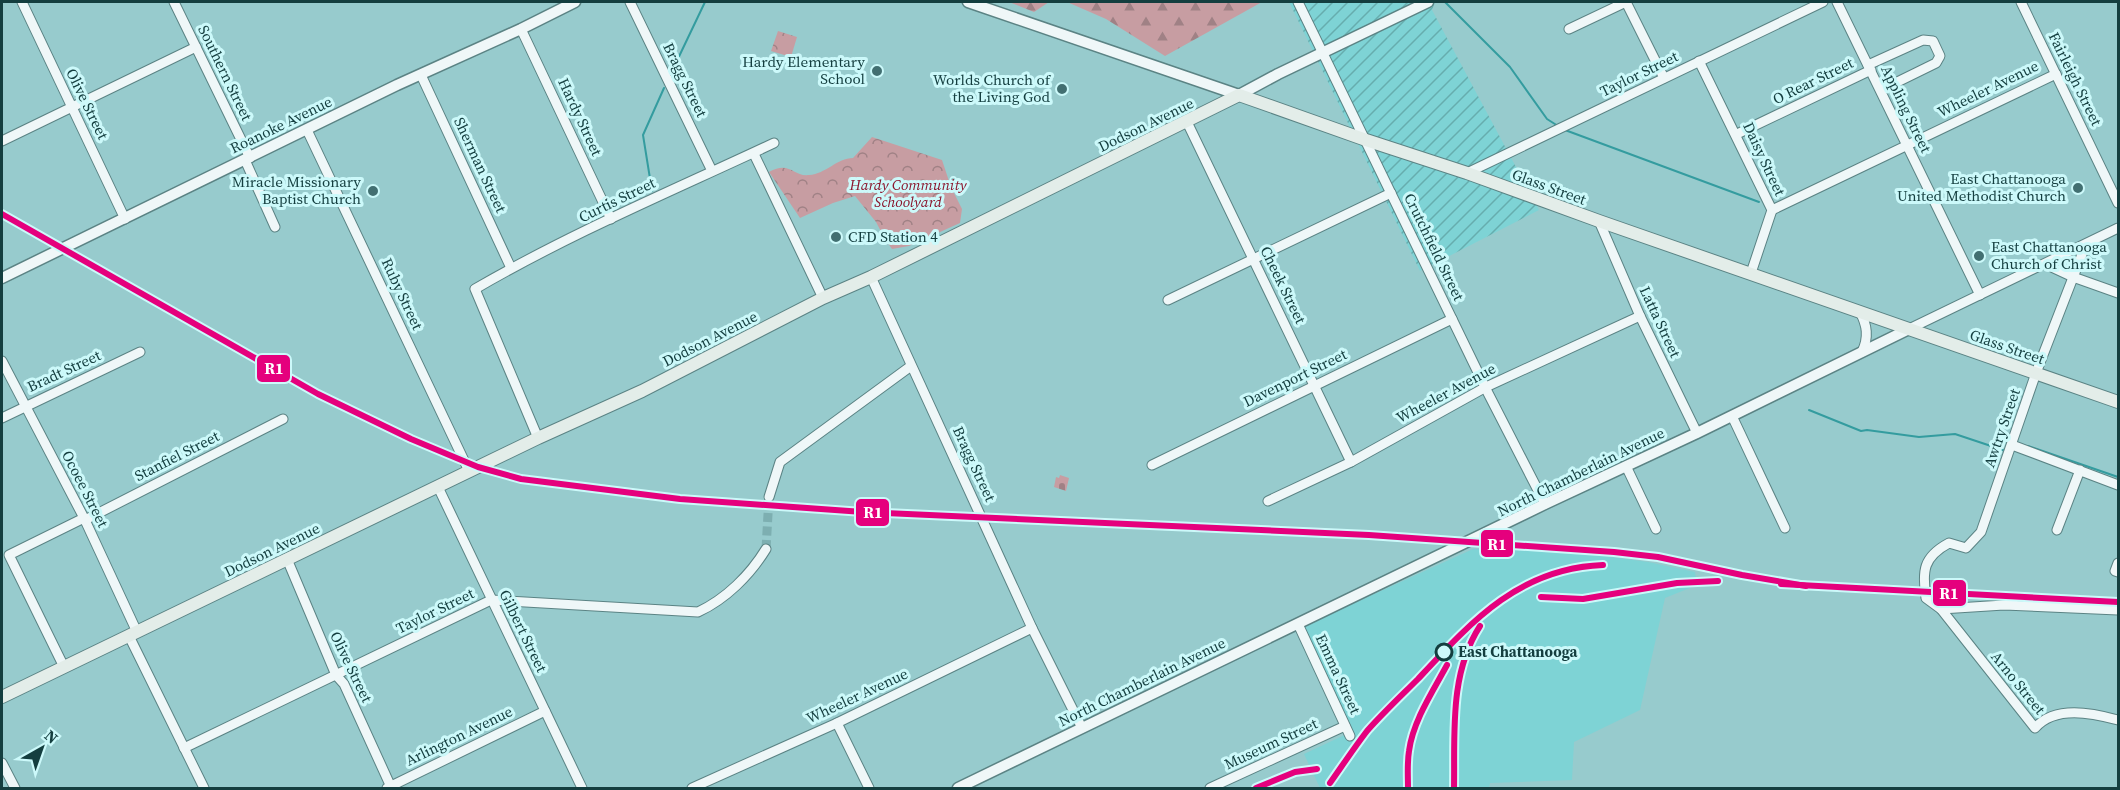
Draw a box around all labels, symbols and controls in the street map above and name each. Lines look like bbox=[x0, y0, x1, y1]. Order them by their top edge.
street label: Southern Street bbox=[193, 22, 258, 124]
street label: Fairleigh Street bbox=[2044, 28, 2107, 129]
street label: Bragg Street bbox=[658, 39, 713, 121]
street label: Taylor Street bbox=[1596, 46, 1682, 102]
place label: Hardy Elementary School bbox=[742, 51, 866, 89]
street label: O Rear Street bbox=[1769, 52, 1857, 109]
street label: Wheeler Avenue bbox=[1934, 55, 2042, 122]
street label: Appling Street bbox=[1876, 62, 1937, 156]
marker: Hardy Elementary School bbox=[870, 64, 884, 78]
street label: Olive Street bbox=[61, 65, 114, 143]
place label: Worlds Church of the Living God bbox=[933, 69, 1052, 107]
street label: Hardy Street bbox=[553, 74, 608, 159]
marker: Worlds Church of the Living God bbox=[1055, 82, 1069, 96]
street label: Roanoke Avenue bbox=[226, 91, 336, 158]
street label: Dodson Avenue bbox=[1094, 92, 1197, 157]
street label: Sherman Street bbox=[449, 114, 512, 216]
street label: Daisy Street bbox=[1738, 118, 1791, 199]
street label: Glass Street bbox=[1509, 163, 1589, 210]
place label: East Chattanooga United Methodist Church bbox=[1897, 168, 2066, 206]
place label: Miracle Missionary Baptist Church bbox=[232, 171, 361, 209]
street label: Curtis Street bbox=[575, 172, 659, 227]
park label: Hardy Community Schoolyard bbox=[848, 174, 967, 212]
marker: East Chattanooga United Methodist Church bbox=[2071, 181, 2085, 195]
marker: Miracle Missionary Baptist Church bbox=[366, 184, 380, 198]
street label: Crutchfield Street bbox=[1399, 189, 1470, 304]
place label: CFD Station 4 bbox=[848, 226, 938, 247]
marker: CFD Station 4 bbox=[829, 230, 843, 244]
place label: East Chattanooga Church of Christ bbox=[1991, 236, 2107, 274]
street label: Cheek Street bbox=[1256, 242, 1311, 327]
marker: East Chattanooga Church of Christ bbox=[1972, 249, 1986, 263]
street label: Ruby Street bbox=[377, 255, 428, 333]
street label: Latta Street bbox=[1635, 283, 1686, 361]
street label: Dodson Avenue bbox=[659, 305, 761, 372]
street label: Glass Street bbox=[1967, 324, 2047, 369]
street label: Davenport Street bbox=[1240, 343, 1350, 412]
street label: Bradt Street bbox=[24, 344, 104, 397]
line badge: R1 bbox=[256, 354, 291, 383]
text: R1 bbox=[264, 357, 284, 379]
street label: Wheeler Avenue bbox=[1392, 357, 1499, 428]
street label: Awtry Street bbox=[1978, 386, 2025, 470]
street label: North Chamberlain Avenue bbox=[1494, 422, 1668, 521]
street label: Bragg Street bbox=[948, 423, 1001, 505]
street label: Stanfiel Street bbox=[131, 425, 223, 486]
street label: Ocoee Street bbox=[57, 447, 114, 531]
line badge: R1 bbox=[855, 498, 890, 527]
text: R1 bbox=[863, 501, 883, 523]
street label: Dodson Avenue bbox=[220, 517, 323, 582]
line badge: R1 bbox=[1480, 529, 1514, 558]
text: R1 bbox=[1487, 533, 1507, 555]
line badge: R1 bbox=[1932, 579, 1967, 607]
text: R1 bbox=[1939, 582, 1959, 604]
street label: Taylor Street bbox=[392, 583, 478, 639]
street label: Gilbert Street bbox=[494, 586, 553, 676]
street label: Olive Street bbox=[325, 628, 378, 706]
street label: Emma Street bbox=[1311, 630, 1366, 717]
street label: North Chamberlain Avenue bbox=[1055, 632, 1229, 731]
place label: East Chattanooga bbox=[1458, 641, 1579, 662]
marker: East Chattanooga bbox=[1435, 643, 1453, 661]
street label: Arno Street bbox=[1986, 647, 2051, 719]
street label: Wheeler Avenue bbox=[803, 663, 911, 728]
street label: Arlington Avenue bbox=[402, 700, 516, 771]
street label: Museum Street bbox=[1221, 713, 1321, 774]
north arrow bbox=[12, 718, 72, 778]
text: N bbox=[40, 724, 63, 749]

